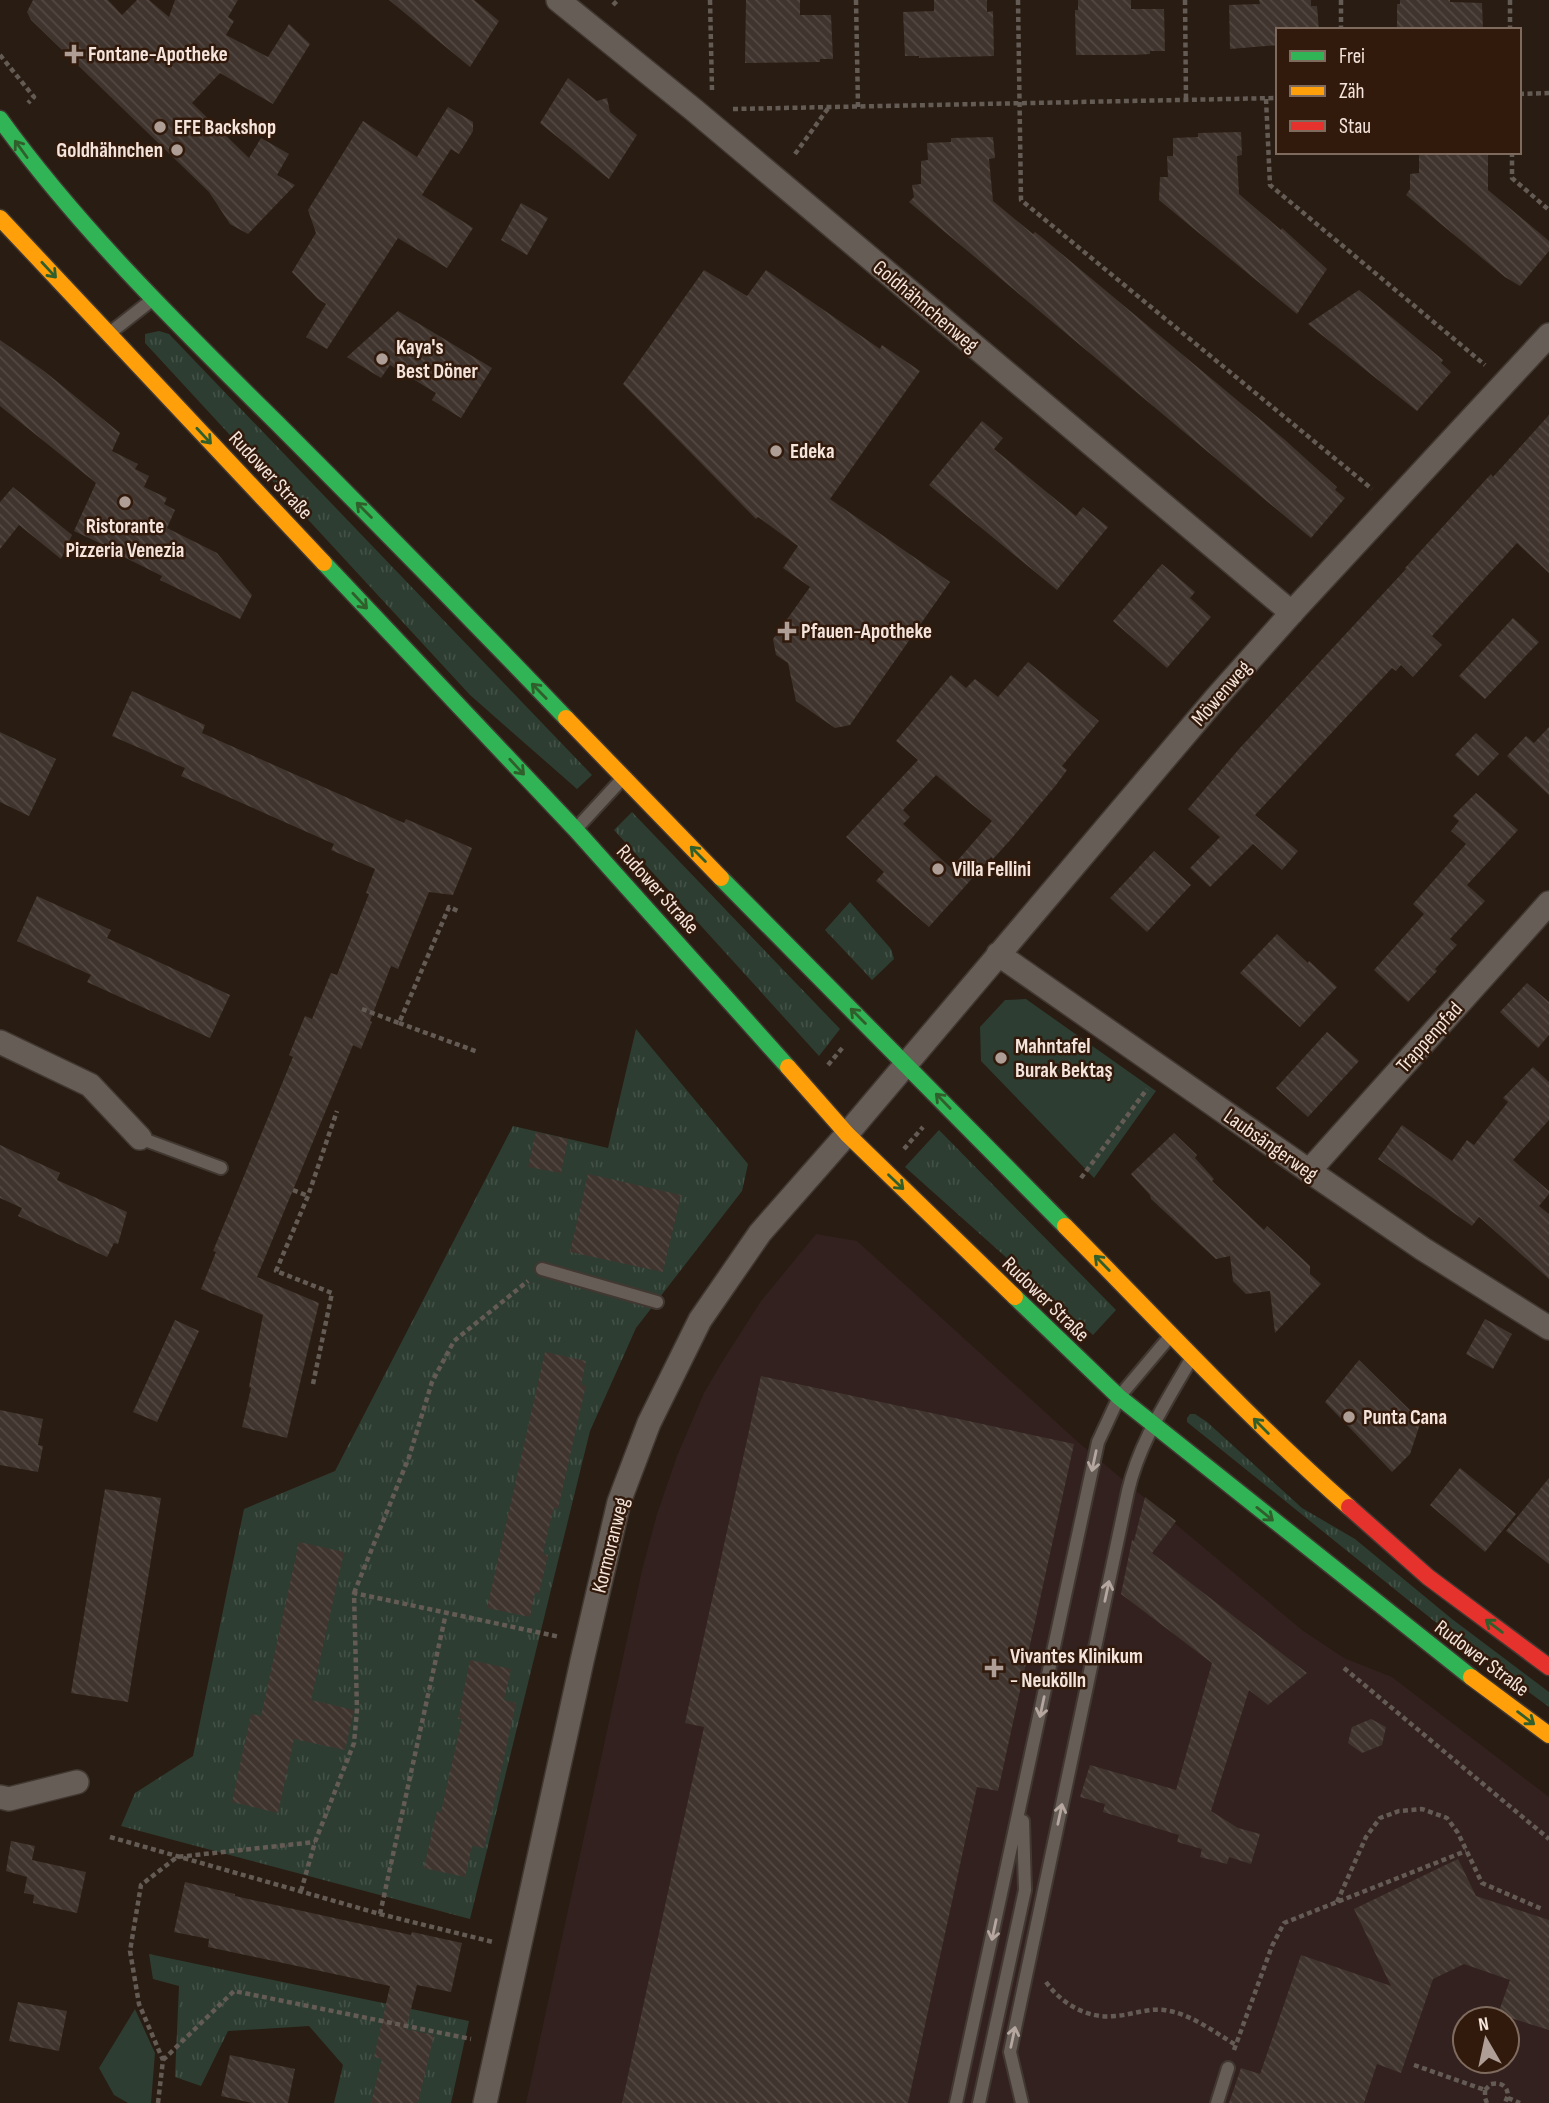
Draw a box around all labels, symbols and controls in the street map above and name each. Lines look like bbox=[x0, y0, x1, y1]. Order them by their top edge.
legend bbox=[1276, 28, 1521, 154]
place label: Fontane-Apotheke bbox=[88, 42, 228, 67]
text: Frei bbox=[1339, 44, 1365, 69]
marker: Fontane-Apotheke bbox=[66, 46, 82, 62]
text: Zäh bbox=[1339, 79, 1365, 104]
text: Stau bbox=[1339, 114, 1371, 139]
place label: EFE Backshop bbox=[174, 115, 276, 140]
marker: EFE Backshop bbox=[152, 119, 168, 135]
place label: Goldhähnchen bbox=[56, 138, 163, 163]
one-way arrow bbox=[14, 140, 29, 158]
marker: Goldhähnchen bbox=[169, 142, 185, 158]
street label: Goldhähnchenweg bbox=[868, 255, 984, 358]
one-way arrow bbox=[40, 261, 57, 278]
place label: Kaya's Best Döner bbox=[396, 335, 479, 384]
marker: Kaya's Best Döner bbox=[374, 351, 390, 367]
street label: Rudower Straße bbox=[223, 426, 318, 525]
one-way arrow bbox=[196, 427, 213, 444]
place label: Edeka bbox=[790, 439, 835, 464]
marker: Edeka bbox=[768, 443, 784, 459]
marker: Ristorante Pizzeria Venezia bbox=[117, 494, 133, 510]
one-way arrow bbox=[355, 502, 372, 519]
place label: Ristorante Pizzeria Venezia bbox=[66, 514, 184, 563]
one-way arrow bbox=[352, 592, 369, 609]
place label: Pfauen-Apotheke bbox=[801, 619, 932, 644]
marker: Pfauen-Apotheke bbox=[779, 623, 795, 639]
street label: Möwenweg bbox=[1186, 655, 1257, 731]
one-way arrow bbox=[531, 683, 548, 700]
one-way arrow bbox=[508, 758, 525, 775]
street label: Rudower Straße bbox=[611, 839, 704, 939]
one-way arrow bbox=[690, 845, 707, 862]
place label: Villa Fellini bbox=[952, 857, 1031, 882]
marker: Villa Fellini bbox=[930, 861, 946, 877]
street label: Trappenpfad bbox=[1391, 997, 1468, 1078]
one-way arrow bbox=[850, 1007, 867, 1024]
place label: Mahntafel Burak Bektaş bbox=[1015, 1034, 1113, 1083]
marker: Mahntafel Burak Bektaş bbox=[993, 1050, 1009, 1066]
one-way arrow bbox=[934, 1093, 951, 1110]
street label: Laubsängerweg bbox=[1219, 1104, 1323, 1187]
one-way arrow bbox=[887, 1173, 904, 1190]
street label: Rudower Straße bbox=[997, 1252, 1095, 1347]
one-way arrow bbox=[1094, 1255, 1111, 1272]
place label: Punta Cana bbox=[1363, 1405, 1447, 1430]
marker: Punta Cana bbox=[1341, 1409, 1357, 1425]
one-way arrow bbox=[1252, 1418, 1269, 1435]
one-way arrow bbox=[1087, 1449, 1101, 1472]
street label: Kormoranweg bbox=[587, 1495, 634, 1595]
one-way arrow bbox=[1255, 1506, 1273, 1522]
one-way arrow bbox=[1101, 1580, 1114, 1603]
street label: Rudower Straße bbox=[1430, 1615, 1534, 1702]
one-way arrow bbox=[1485, 1619, 1504, 1634]
place label: Vivantes Klinikum - Neukölln bbox=[1010, 1644, 1143, 1693]
marker: Vivantes Klinikum - Neukölln bbox=[984, 1658, 1004, 1678]
one-way arrow bbox=[1034, 1695, 1048, 1718]
one-way arrow bbox=[1516, 1710, 1534, 1725]
one-way arrow bbox=[1053, 1803, 1067, 1826]
one-way arrow bbox=[986, 1918, 1000, 1941]
north arrow bbox=[1451, 2005, 1521, 2075]
text: N bbox=[1477, 2013, 1490, 2037]
one-way arrow bbox=[1007, 2026, 1021, 2049]

